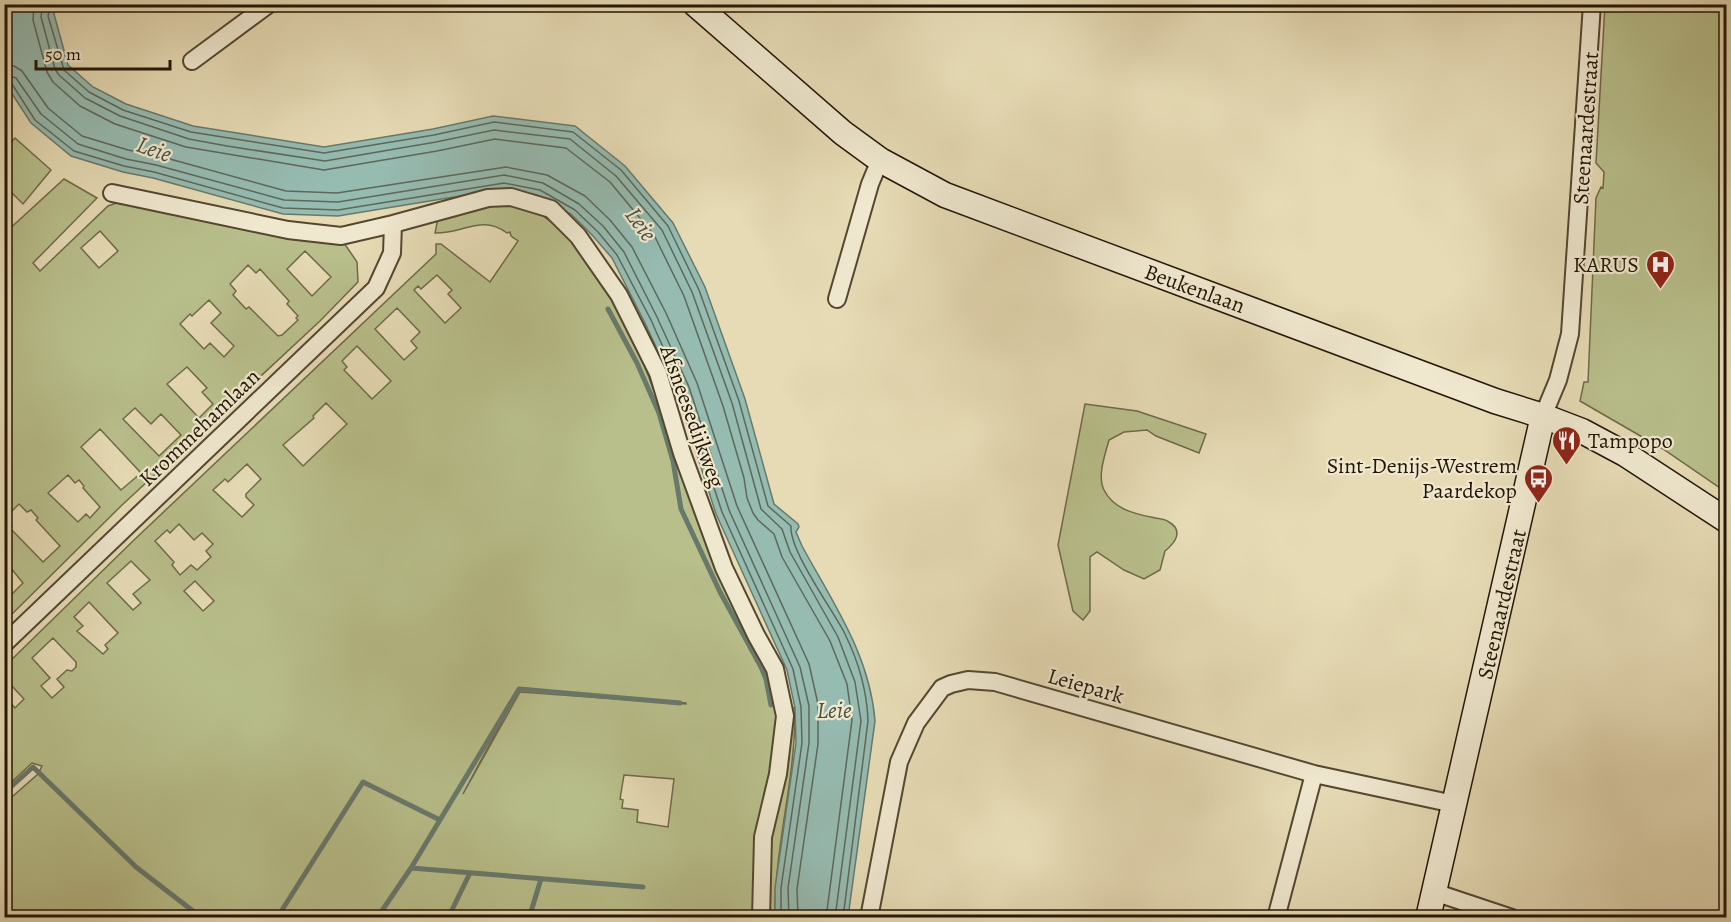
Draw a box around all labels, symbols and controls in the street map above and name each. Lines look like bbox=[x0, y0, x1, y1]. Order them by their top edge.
scale bar bbox=[36, 33, 170, 71]
text: 50 m bbox=[45, 42, 81, 66]
street label: Steenaardestraat bbox=[1566, 51, 1606, 206]
water label: Leie bbox=[132, 128, 176, 170]
water label: Leie bbox=[618, 200, 665, 248]
hospital icon: KARUS bbox=[1644, 248, 1676, 290]
place label: KARUS bbox=[1573, 250, 1639, 280]
street label: Beukenlaan bbox=[1140, 257, 1249, 321]
street label: Afsneesedijkweg bbox=[652, 340, 732, 492]
street label: Krommehamlaan bbox=[133, 362, 267, 493]
restaurant icon: Tampopo bbox=[1551, 424, 1583, 466]
place label: Tampopo bbox=[1588, 426, 1673, 456]
place label: Sint-Denijs-Westrem Paardekop bbox=[1327, 451, 1517, 506]
bus stop icon: Sint-Denijs-Westrem Paardekop bbox=[1522, 462, 1554, 504]
street label: Steenaardestraat bbox=[1470, 526, 1534, 682]
street label: Leiepark bbox=[1044, 661, 1128, 711]
water label: Leie bbox=[816, 694, 852, 726]

